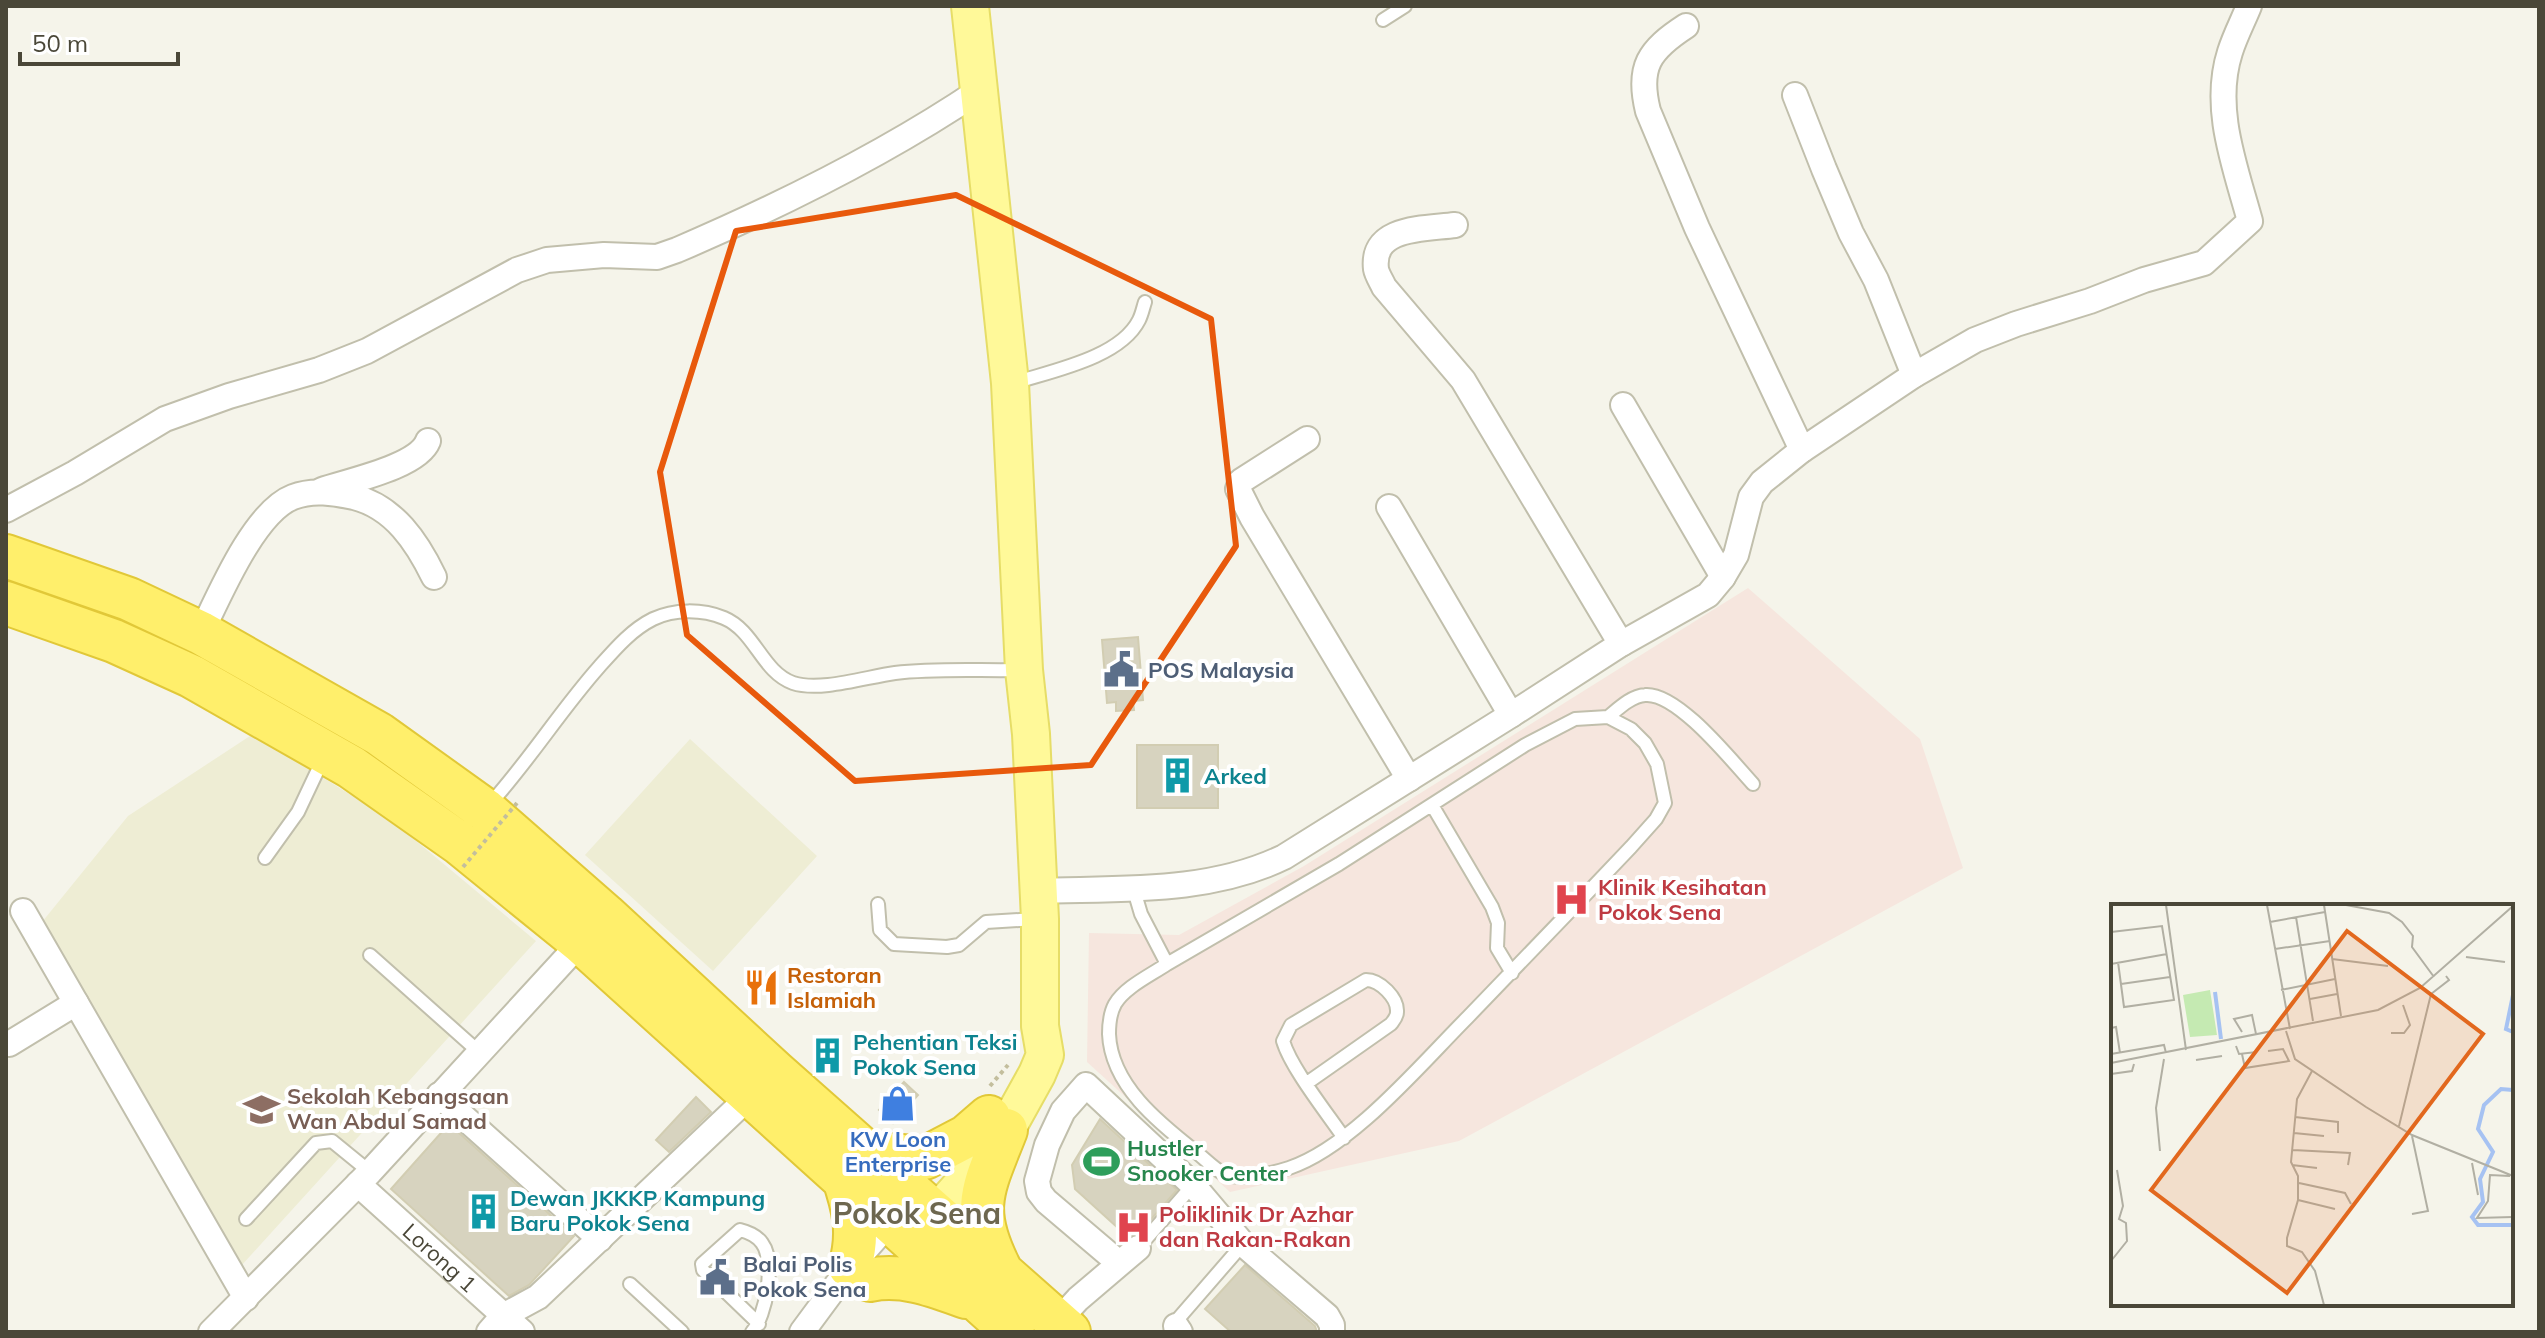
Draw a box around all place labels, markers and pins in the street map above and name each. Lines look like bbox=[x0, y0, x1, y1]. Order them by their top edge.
public building icon: POS Malaysia bbox=[1103, 651, 1141, 689]
place label: POS Malaysia bbox=[1148, 656, 1294, 684]
building icon: Arked bbox=[1159, 757, 1197, 795]
place label: Arked bbox=[1204, 762, 1267, 790]
place label: Klinik Kesihatan Pokok Sena bbox=[1598, 873, 1767, 926]
hospital icon: Klinik Kesihatan Pokok Sena bbox=[1553, 881, 1591, 919]
place label: Restoran Islamiah bbox=[787, 961, 882, 1014]
restaurant icon: Restoran Islamiah bbox=[742, 969, 780, 1007]
place label: Pehentian Teksi Pokok Sena bbox=[853, 1028, 1017, 1081]
building icon: Pehentian Teksi Pokok Sena bbox=[808, 1036, 846, 1074]
place label: Sekolah Kebangsaan Wan Abdul Samad bbox=[287, 1082, 509, 1135]
shop icon: KW Loon Enterprise bbox=[879, 1084, 917, 1122]
school or university icon: Sekolah Kebangsaan Wan Abdul Samad bbox=[242, 1090, 280, 1128]
place label: KW Loon Enterprise bbox=[845, 1125, 951, 1178]
place label: Hustler Snooker Center bbox=[1127, 1134, 1288, 1187]
sports icon: Hustler Snooker Center bbox=[1082, 1142, 1120, 1180]
place label: Dewan JKKKP Kampung Baru Pokok Sena bbox=[510, 1184, 765, 1237]
building icon: Dewan JKKKP Kampung Baru Pokok Sena bbox=[465, 1192, 503, 1230]
place label: Poliklinik Dr Azhar dan Rakan-Rakan bbox=[1159, 1200, 1354, 1253]
hospital icon: Poliklinik Dr Azhar dan Rakan-Rakan bbox=[1114, 1208, 1152, 1246]
place label: Balai Polis Pokok Sena bbox=[743, 1250, 866, 1303]
public building icon: Balai Polis Pokok Sena bbox=[698, 1258, 736, 1296]

